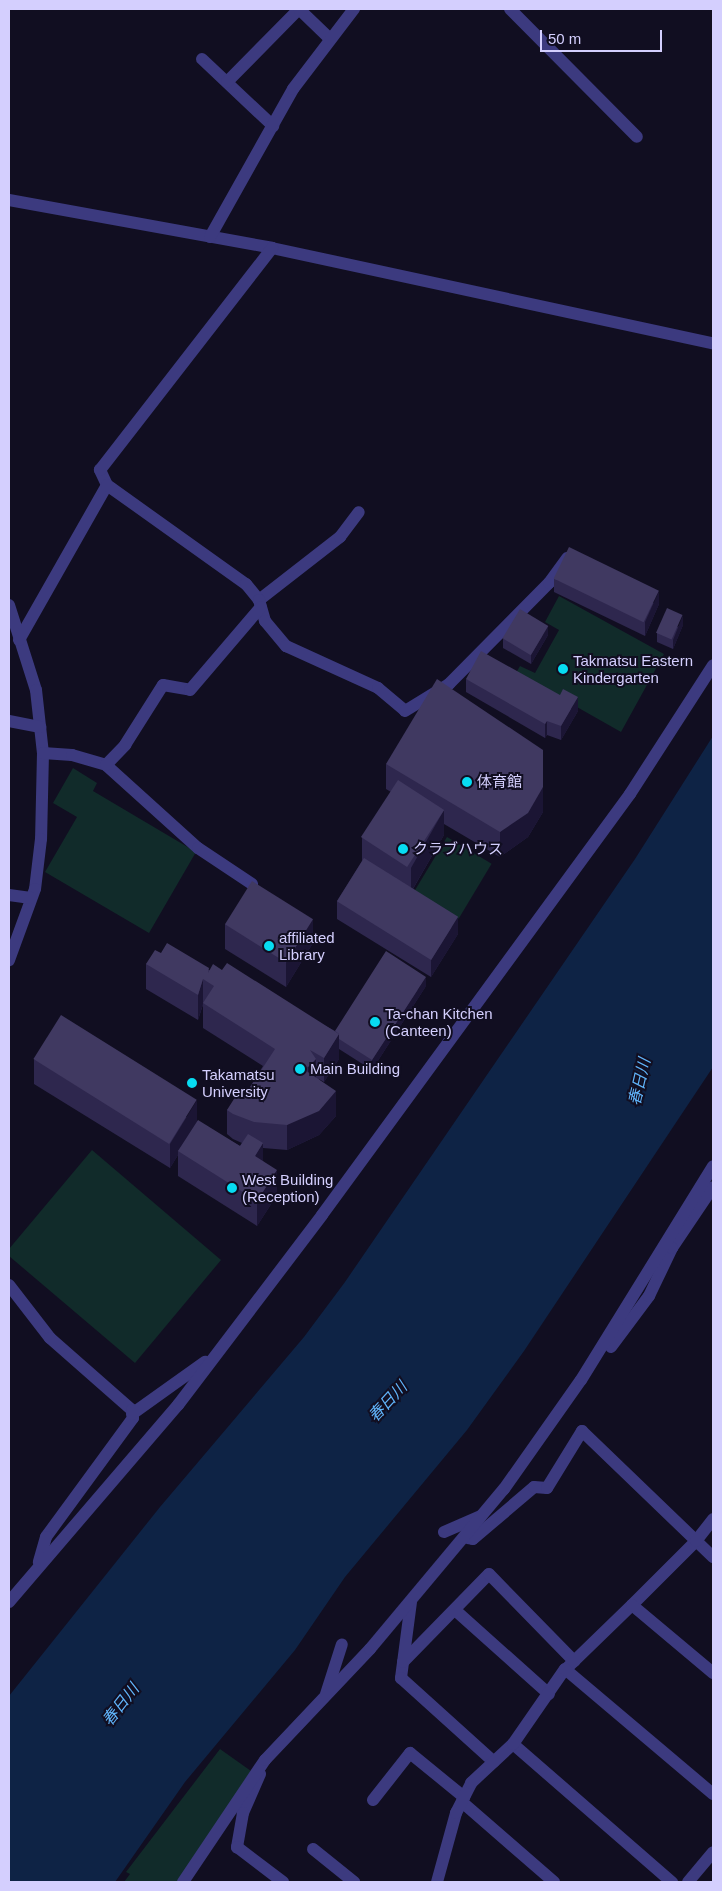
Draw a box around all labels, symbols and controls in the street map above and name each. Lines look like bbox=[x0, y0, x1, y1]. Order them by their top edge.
scale bar bbox=[542, 20, 664, 52]
text: 50 m bbox=[548, 30, 581, 47]
place label: Takmatsu Eastern Kindergarten bbox=[573, 651, 693, 686]
marker: Takmatsu Eastern Kindergarten bbox=[557, 663, 569, 675]
place label: 体育館 bbox=[477, 773, 522, 791]
marker: 体育館 bbox=[461, 776, 473, 788]
place label: クラブハウス bbox=[413, 840, 503, 858]
marker: クラブハウス bbox=[397, 843, 409, 855]
place label: affiliated Library bbox=[279, 928, 335, 963]
marker: affiliated Library bbox=[263, 940, 275, 952]
place label: Ta-chan Kitchen (Canteen) bbox=[385, 1004, 493, 1039]
marker: Ta-chan Kitchen (Canteen) bbox=[369, 1016, 381, 1028]
water label: 春日川 bbox=[625, 1056, 655, 1108]
place label: Main Building bbox=[310, 1060, 400, 1078]
marker: Main Building bbox=[294, 1063, 306, 1075]
place label: Takamatsu University bbox=[202, 1065, 275, 1100]
marker: Takamatsu University bbox=[186, 1077, 198, 1089]
place label: West Building (Reception) bbox=[242, 1170, 333, 1205]
marker: West Building (Reception) bbox=[226, 1182, 238, 1194]
water label: 春日川 bbox=[365, 1378, 411, 1426]
water label: 春日川 bbox=[99, 1680, 143, 1730]

